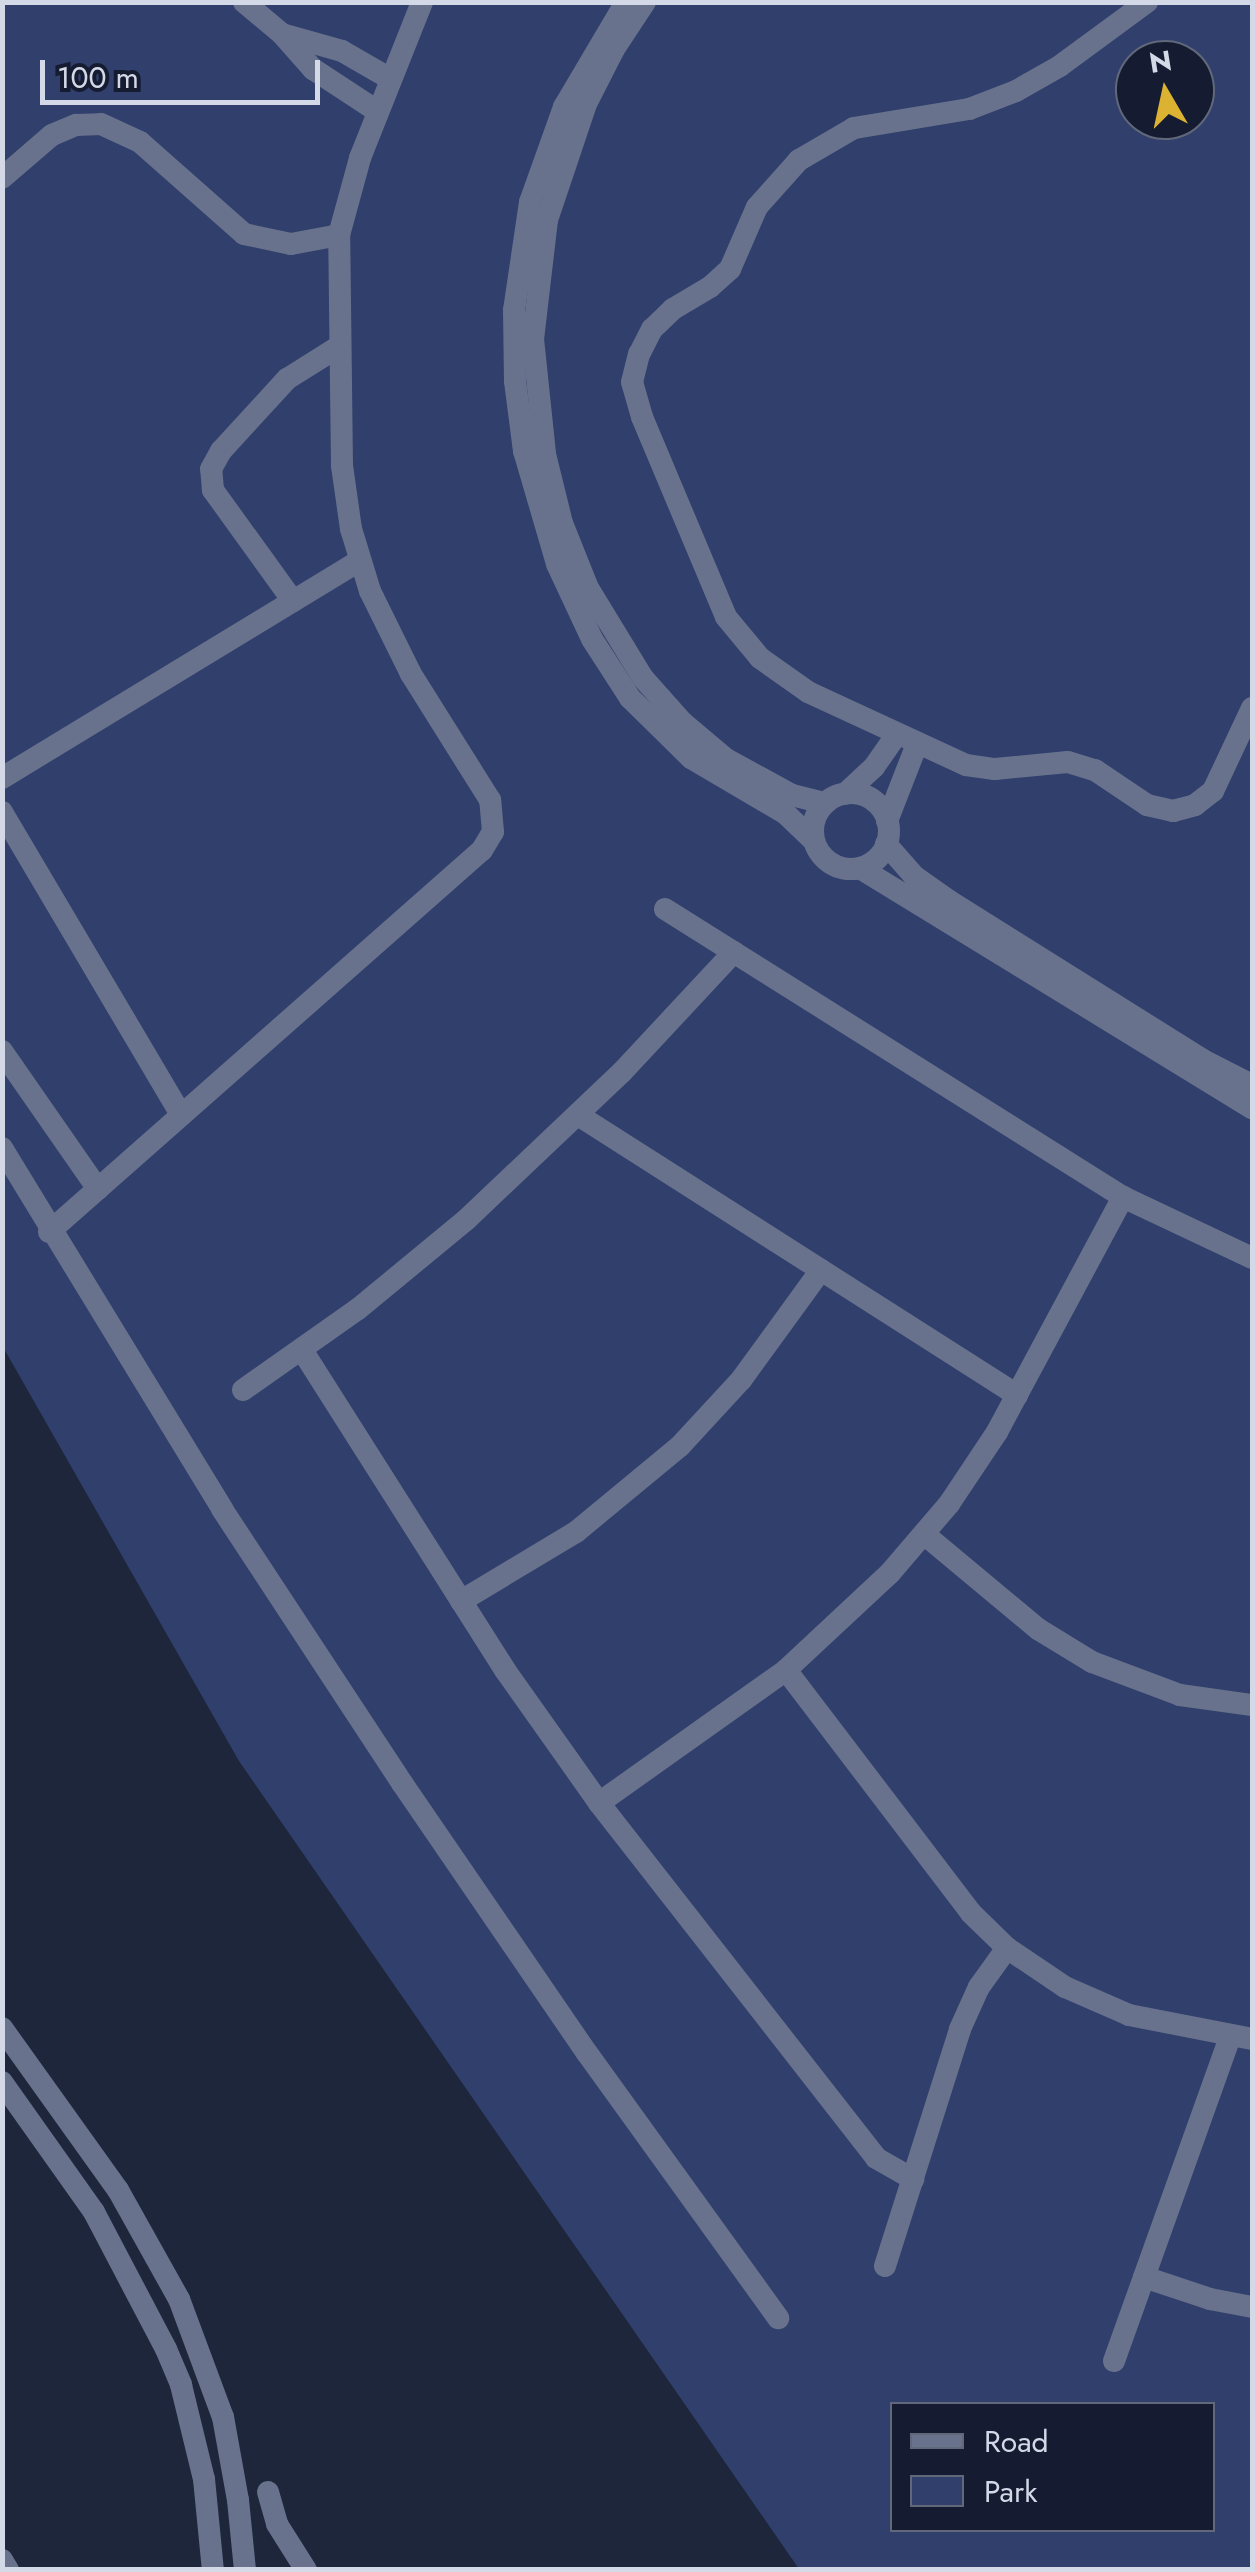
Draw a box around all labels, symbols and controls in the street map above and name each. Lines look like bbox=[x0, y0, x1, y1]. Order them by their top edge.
scale bar bbox=[45, 40, 325, 102]
north arrow bbox=[1115, 40, 1215, 140]
text: N bbox=[1146, 40, 1175, 84]
text: 100 m bbox=[57, 56, 139, 99]
legend bbox=[890, 2402, 1215, 2532]
text: Road bbox=[984, 2420, 1049, 2463]
text: Park bbox=[984, 2470, 1037, 2513]

